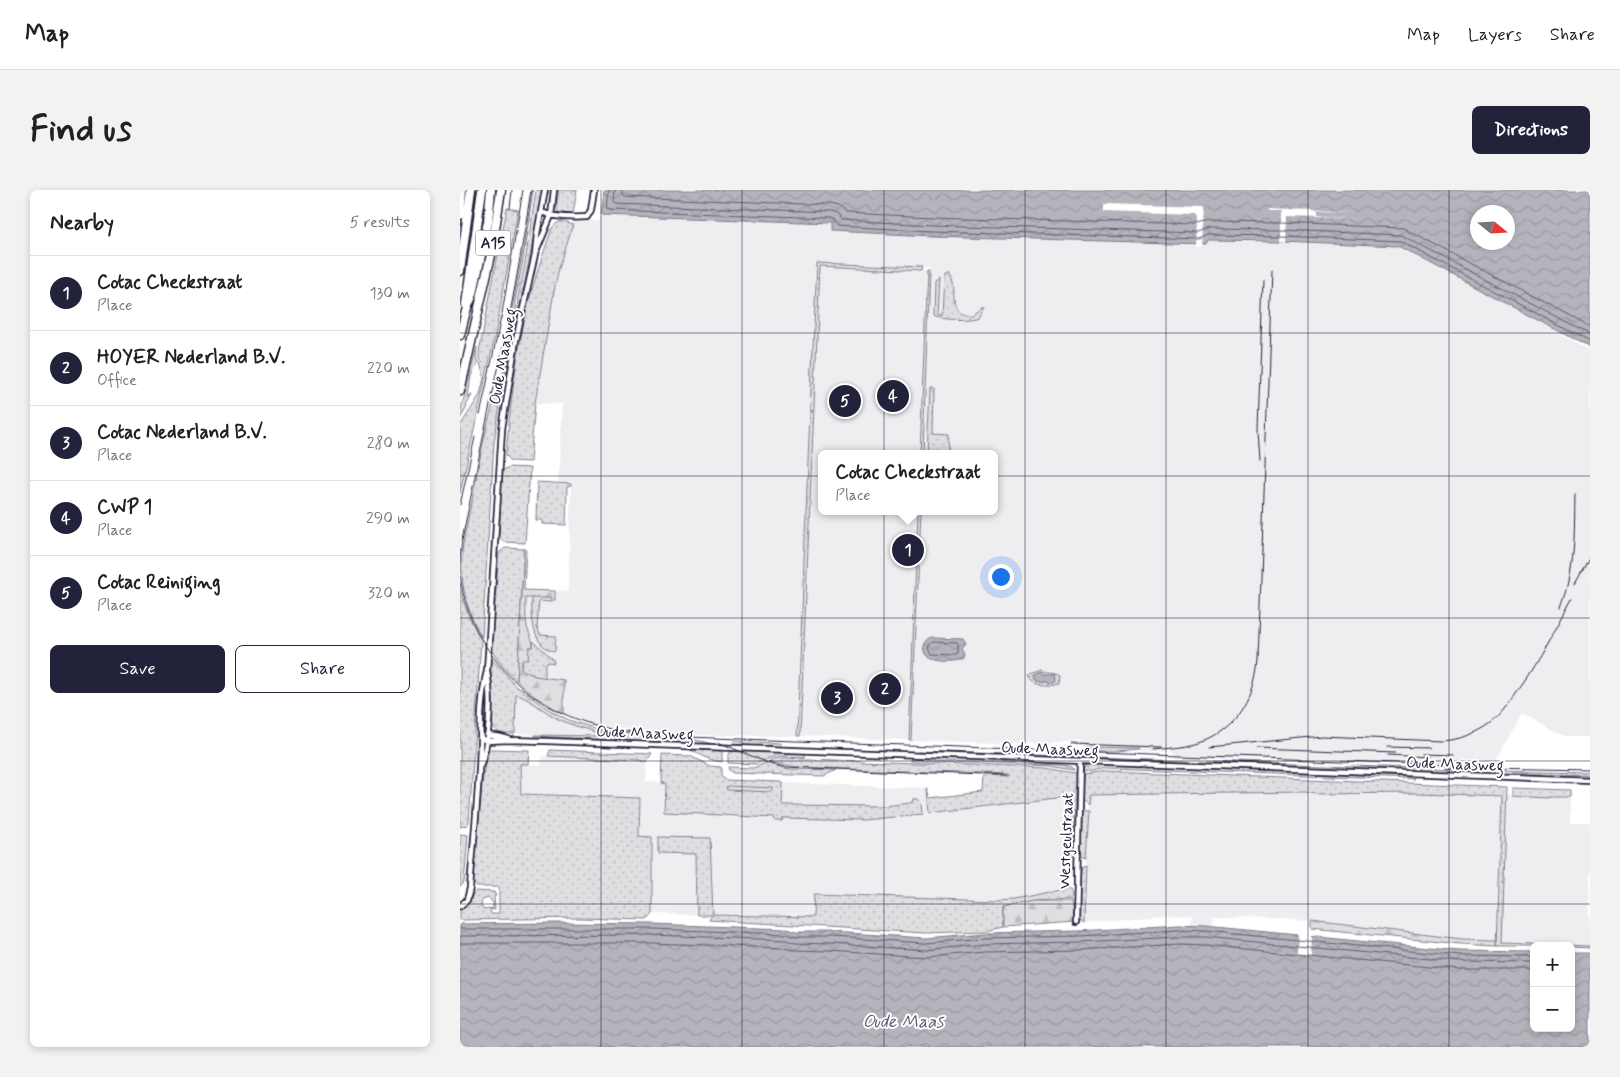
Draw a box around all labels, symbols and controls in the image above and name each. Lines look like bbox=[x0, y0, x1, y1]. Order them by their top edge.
text: Map bbox=[25, 19, 69, 50]
text: Map bbox=[1407, 23, 1440, 47]
text: Layers bbox=[1468, 23, 1522, 47]
text: Share bbox=[1550, 23, 1595, 47]
button: Directions bbox=[1472, 106, 1590, 154]
text: Find us bbox=[30, 107, 132, 153]
north arrow bbox=[1470, 205, 1515, 250]
text: Nearby bbox=[50, 209, 114, 237]
text: 5 results bbox=[350, 212, 410, 233]
road number: A15 bbox=[475, 230, 510, 256]
text: Cotac Checkstraat bbox=[97, 270, 242, 295]
text: 1 bbox=[62, 283, 70, 304]
text: 130 m bbox=[369, 283, 410, 304]
text: Place bbox=[97, 295, 132, 316]
street label: Oude Maasweg bbox=[485, 306, 523, 406]
text: HOYER Nederland B.V. bbox=[97, 345, 285, 370]
text: 2 bbox=[62, 358, 70, 379]
text: 220 m bbox=[367, 358, 410, 379]
text: Office bbox=[97, 370, 137, 391]
pin: 4 bbox=[877, 377, 909, 415]
pin: 5 bbox=[829, 382, 861, 420]
text: Cotac Nederland B.V. bbox=[97, 420, 267, 445]
text: 3 bbox=[62, 433, 70, 454]
text: 280 m bbox=[367, 433, 410, 454]
text: Place bbox=[97, 445, 132, 466]
popup bbox=[818, 450, 998, 515]
text: Cotac Checkstraat bbox=[835, 460, 981, 485]
text: Place bbox=[835, 485, 871, 506]
text: CWP 1 bbox=[97, 495, 152, 520]
text: 4 bbox=[61, 508, 71, 529]
text: 290 m bbox=[366, 508, 410, 529]
text: Place bbox=[97, 520, 132, 541]
pin: 1 bbox=[892, 531, 924, 569]
your location bbox=[988, 564, 1014, 590]
text: Cotac Reiniging bbox=[97, 570, 220, 595]
text: 5 bbox=[61, 583, 71, 604]
text: 320 m bbox=[368, 583, 410, 604]
text: Place bbox=[97, 595, 132, 616]
button: Save bbox=[50, 645, 225, 693]
button: Share bbox=[235, 645, 410, 693]
pin: 2 bbox=[869, 670, 901, 708]
pin: 3 bbox=[821, 679, 853, 717]
street label: Oude Maasweg bbox=[596, 721, 694, 747]
street label: Oude Maasweg bbox=[1001, 737, 1099, 763]
street label: Oude Maasweg bbox=[1406, 752, 1504, 778]
street label: Westgeulstraat bbox=[1054, 793, 1079, 890]
map controls bbox=[1530, 942, 1575, 1032]
button: + bbox=[1530, 942, 1575, 987]
button: − bbox=[1530, 987, 1575, 1032]
water label: Oude Maas bbox=[863, 1010, 945, 1034]

